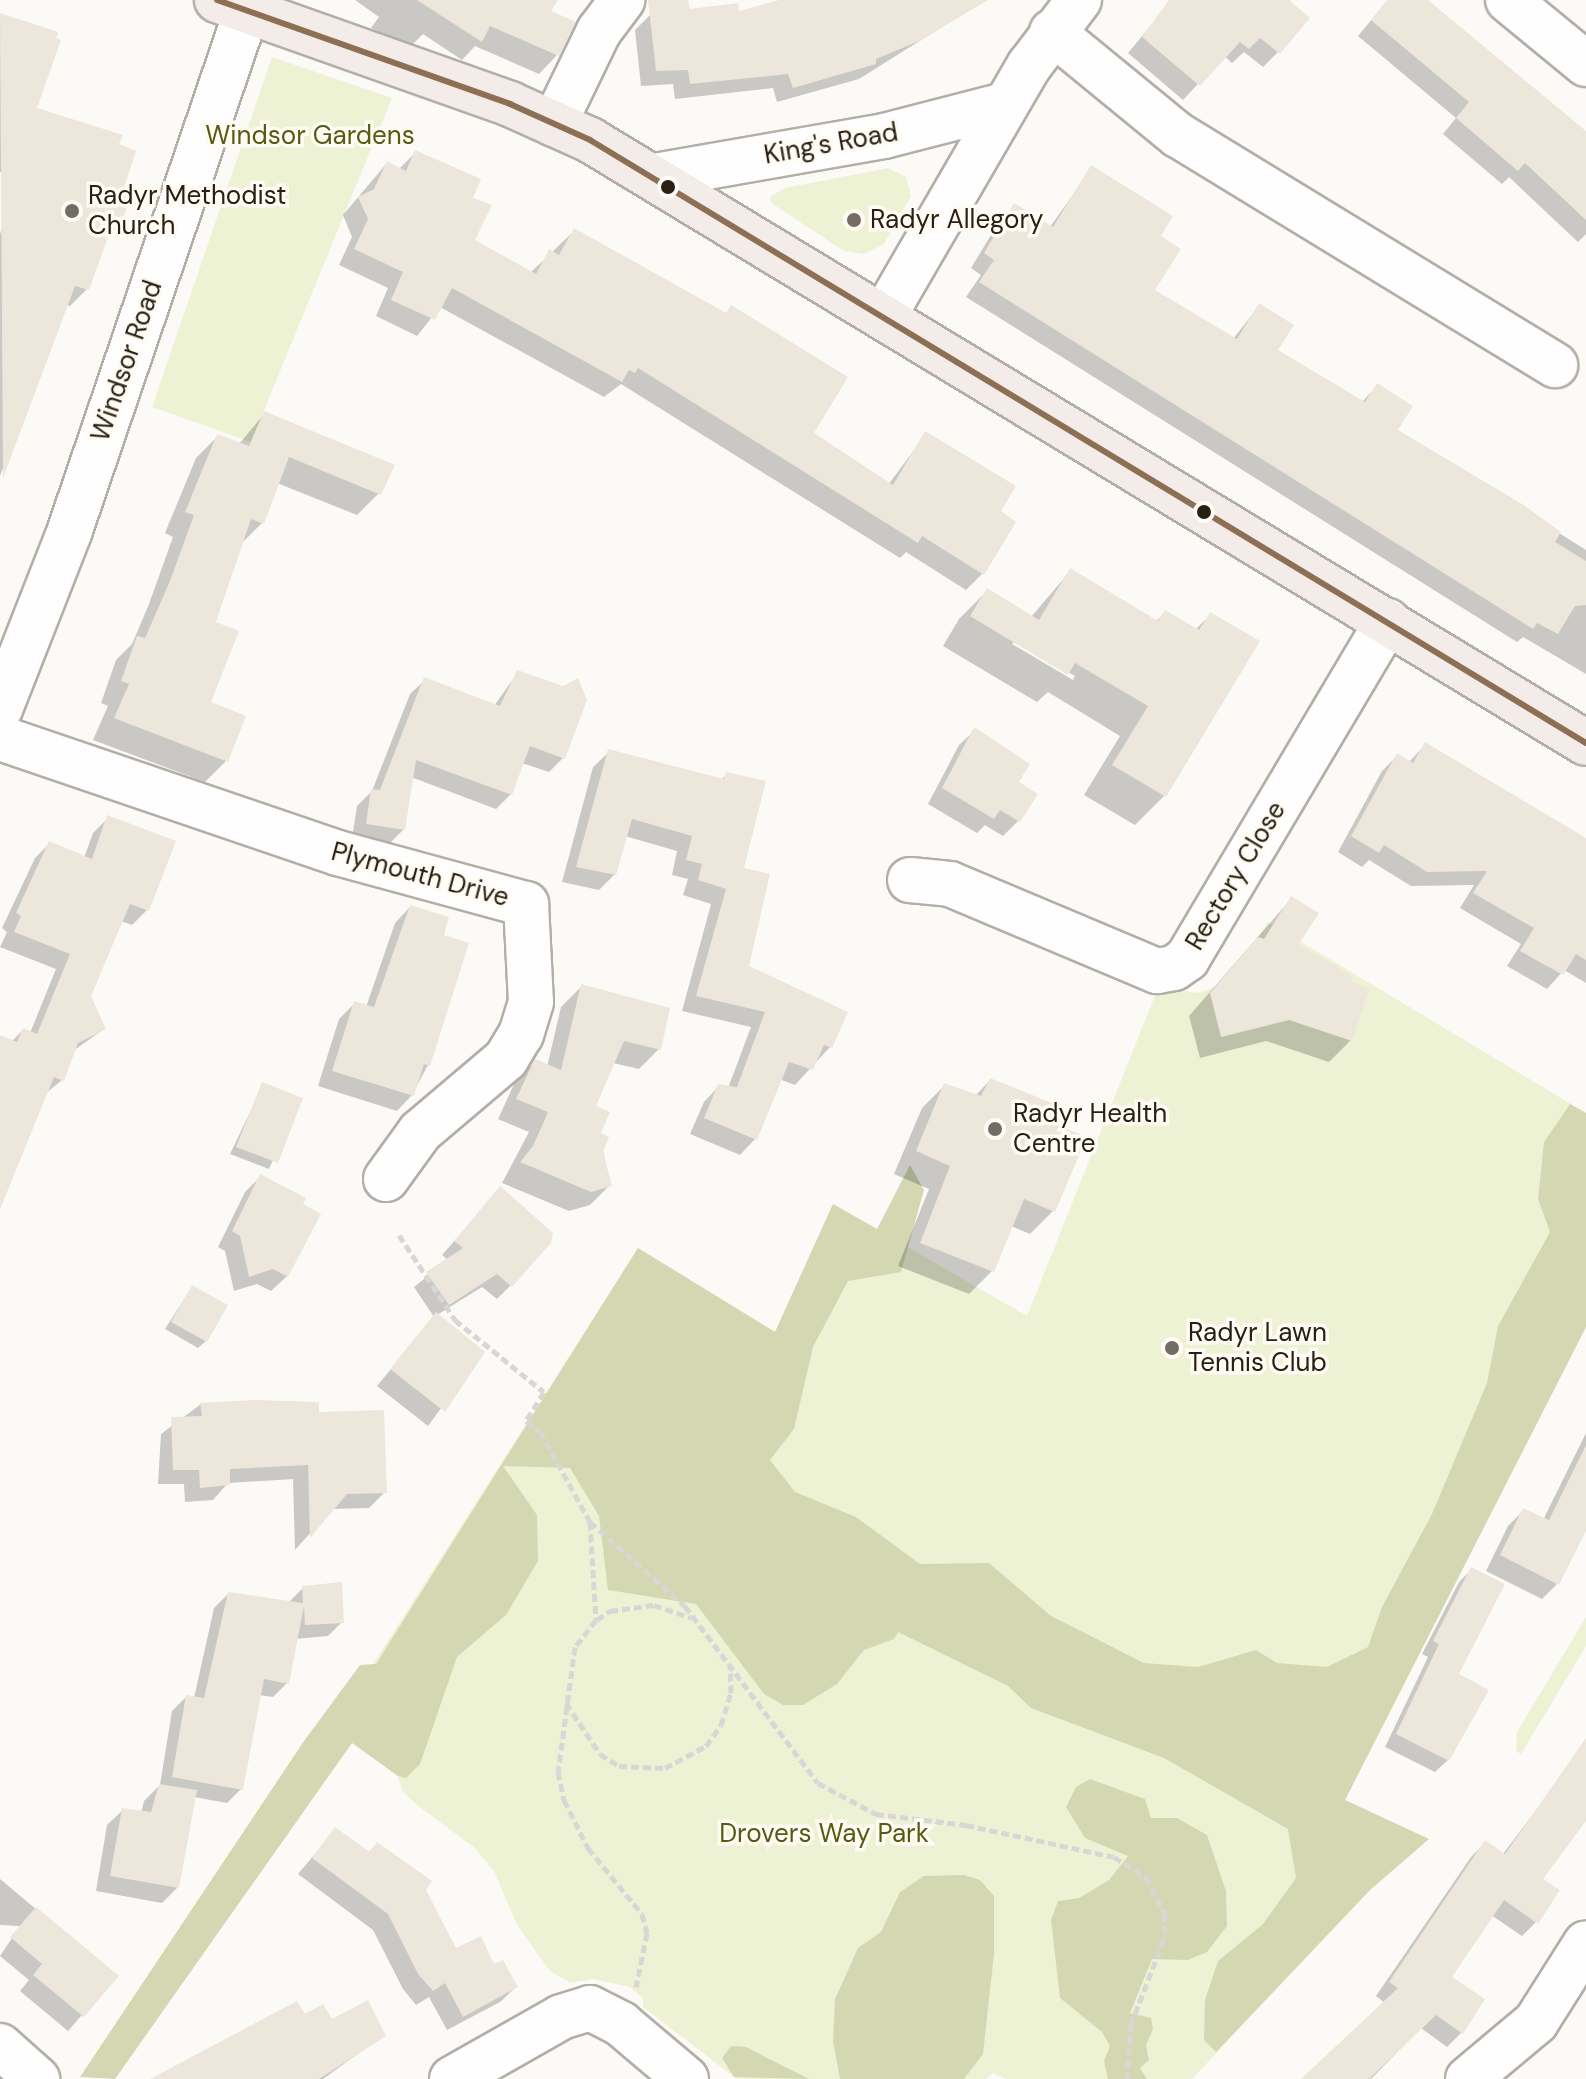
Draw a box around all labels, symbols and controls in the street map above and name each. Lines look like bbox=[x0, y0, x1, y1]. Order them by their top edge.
street label: King's Road bbox=[762, 117, 900, 171]
park label: Windsor Gardens bbox=[205, 120, 415, 152]
unlabelled marker bbox=[660, 179, 676, 195]
place label: Radyr Methodist Church bbox=[88, 180, 286, 242]
marker: Radyr Methodist Church bbox=[63, 202, 81, 220]
place label: Radyr Allegory bbox=[870, 204, 1044, 236]
marker: Radyr Allegory bbox=[845, 211, 863, 229]
street label: Windsor Road bbox=[85, 276, 169, 446]
unlabelled marker bbox=[1196, 504, 1212, 520]
street label: Rectory Close bbox=[1179, 796, 1293, 956]
street label: Plymouth Drive bbox=[328, 836, 512, 914]
place label: Radyr Health Centre bbox=[1013, 1098, 1167, 1160]
marker: Radyr Health Centre bbox=[984, 1118, 1006, 1140]
place label: Radyr Lawn Tennis Club bbox=[1188, 1317, 1327, 1378]
marker: Radyr Lawn Tennis Club bbox=[1163, 1339, 1181, 1357]
park label: Drovers Way Park bbox=[719, 1818, 929, 1850]

